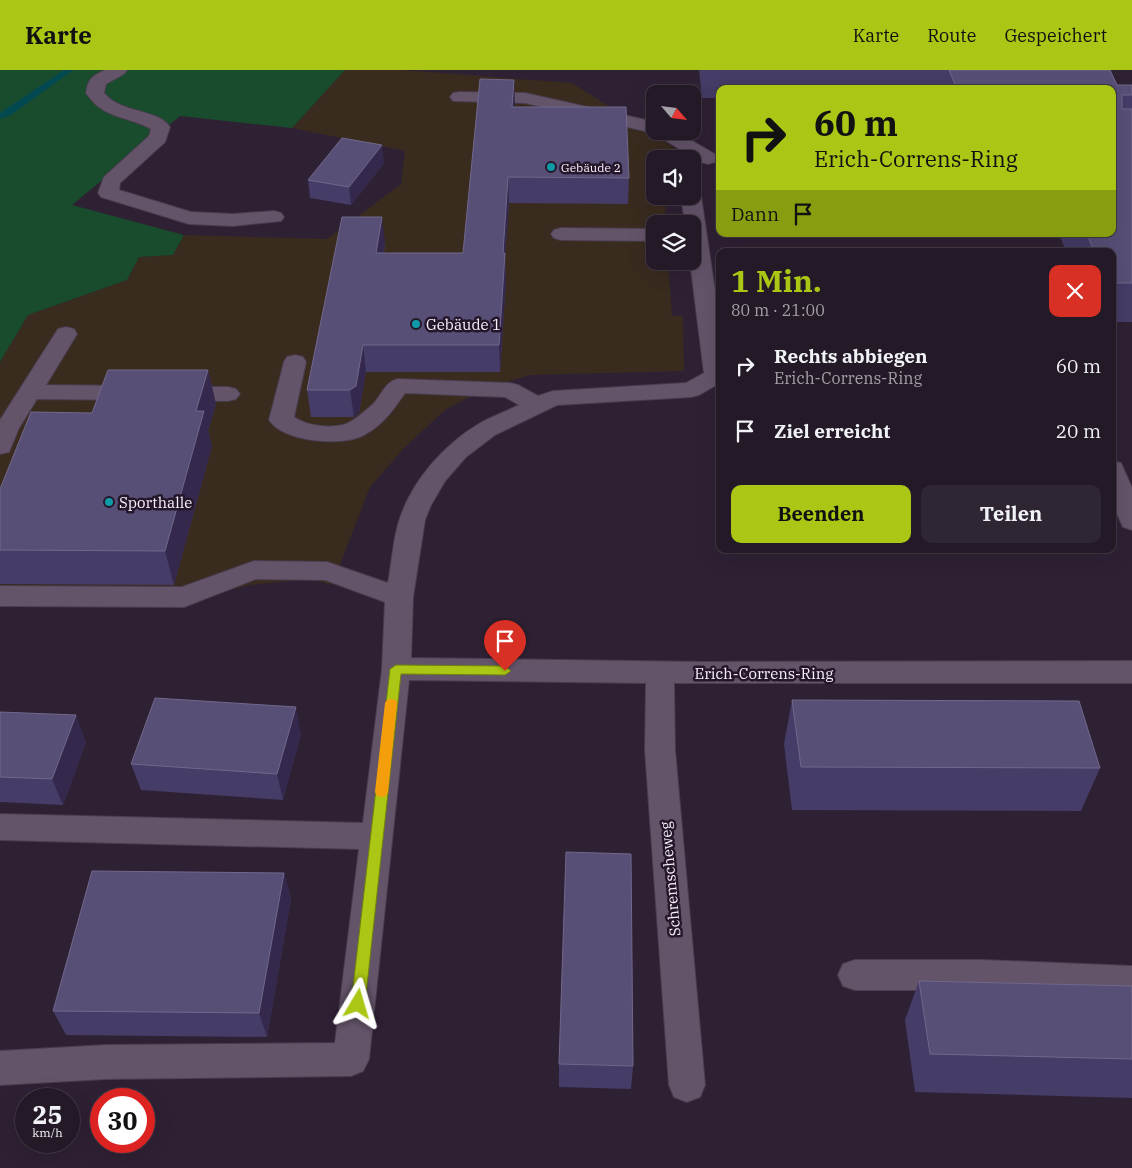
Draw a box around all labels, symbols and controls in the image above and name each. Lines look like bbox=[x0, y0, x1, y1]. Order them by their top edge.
text: Karte bbox=[25, 19, 92, 51]
text: Karte bbox=[853, 24, 899, 47]
text: Route bbox=[927, 24, 976, 47]
text: Gespeichert bbox=[1004, 24, 1107, 47]
north arrow bbox=[646, 85, 701, 140]
map controls bbox=[646, 85, 701, 270]
text: 60 m bbox=[814, 100, 898, 146]
icon: right bbox=[731, 105, 796, 170]
text: Erich-Correns-Ring bbox=[814, 144, 1018, 173]
button: sound bbox=[646, 150, 701, 205]
place label: Gebäude 2 bbox=[561, 160, 621, 175]
marker: Gebäude 2 bbox=[545, 161, 557, 173]
icon: arrive bbox=[789, 200, 817, 228]
text: Dann bbox=[731, 202, 779, 226]
button: layers bbox=[646, 215, 701, 270]
text: 1 Min. bbox=[731, 261, 822, 300]
button: close bbox=[1049, 265, 1101, 317]
text: 80 m · 21:00 bbox=[731, 300, 825, 320]
place label: Gebäude 1 bbox=[426, 315, 501, 334]
marker: Gebäude 1 bbox=[410, 318, 422, 330]
text: Rechts abbiegen bbox=[774, 344, 928, 368]
icon: right bbox=[731, 352, 759, 380]
text: 60 m bbox=[1056, 354, 1101, 378]
text: Erich-Correns-Ring bbox=[774, 368, 922, 388]
icon: arrive bbox=[731, 417, 759, 445]
text: Ziel erreicht bbox=[774, 419, 890, 443]
text: 20 m bbox=[1056, 419, 1101, 443]
button: Beenden bbox=[731, 485, 911, 543]
button: Teilen bbox=[921, 485, 1101, 543]
place label: Sporthalle bbox=[119, 493, 192, 512]
marker: Sporthalle bbox=[103, 496, 115, 508]
pin bbox=[484, 620, 526, 671]
icon: arrive bbox=[491, 627, 519, 655]
street label: Erich-Correns-Ring bbox=[695, 664, 833, 683]
street label: Schremscheweg bbox=[656, 821, 684, 937]
position arrow bbox=[331, 977, 383, 1029]
speed limit sign: 30 bbox=[90, 1088, 155, 1153]
text: 25 bbox=[32, 1098, 63, 1131]
text: km/h bbox=[32, 1125, 63, 1140]

